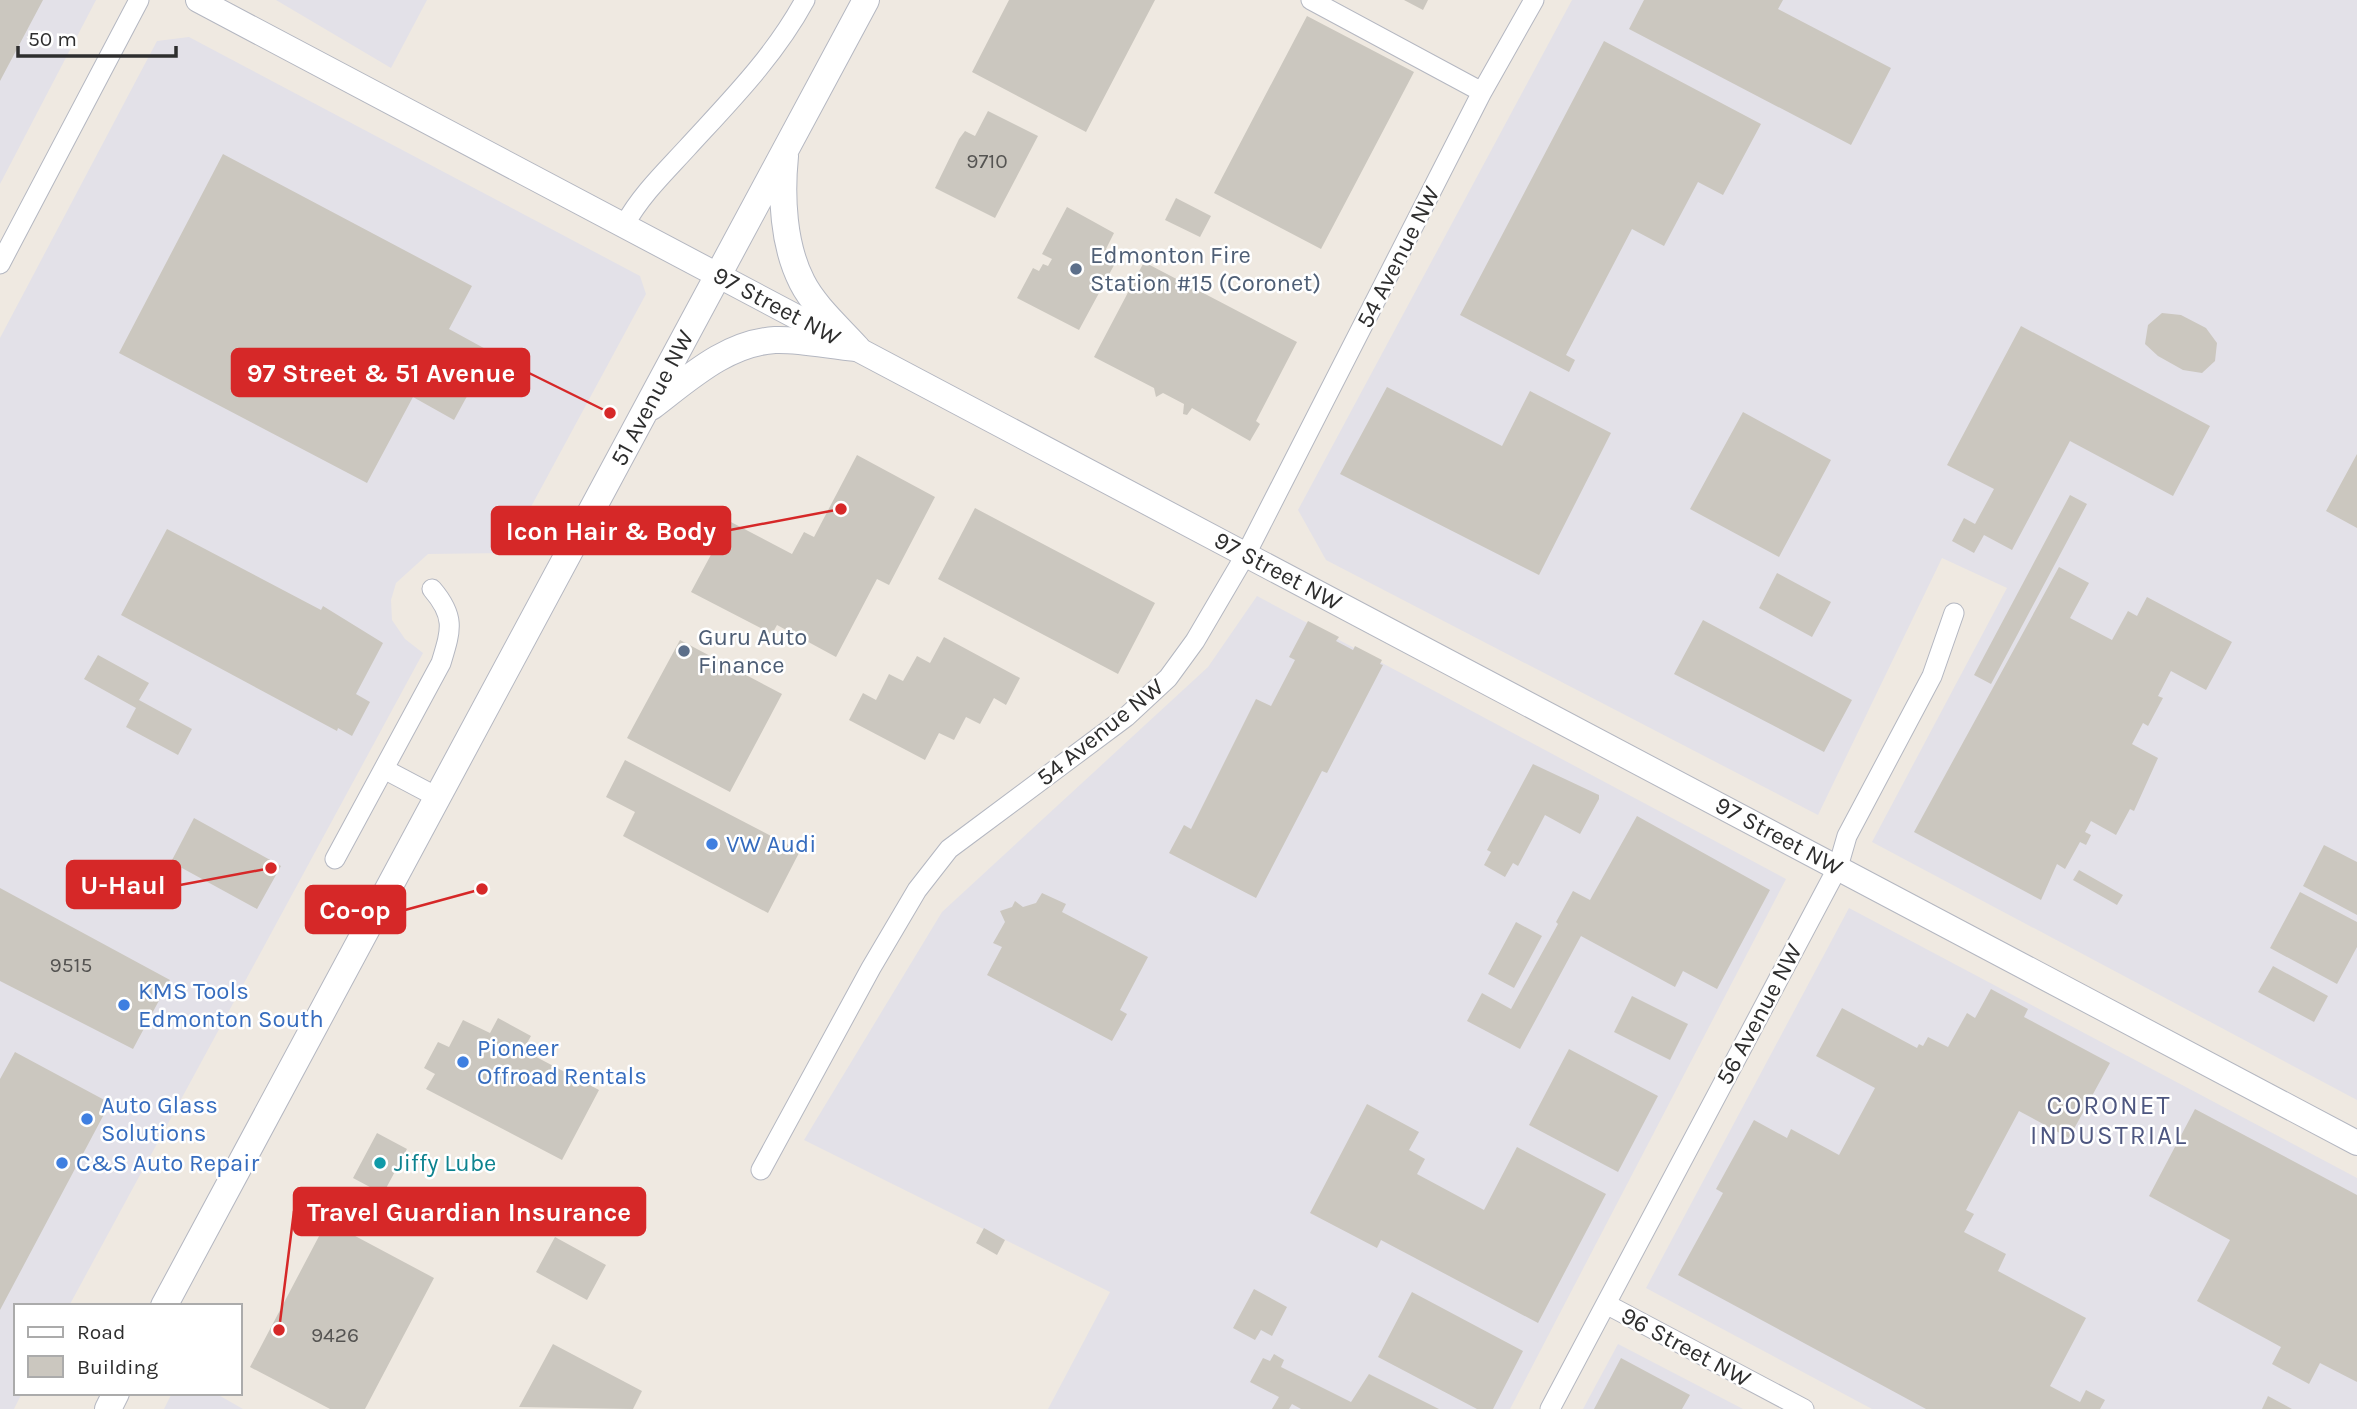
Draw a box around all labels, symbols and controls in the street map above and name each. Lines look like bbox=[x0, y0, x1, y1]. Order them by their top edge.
scale bar bbox=[18, 14, 175, 58]
text: 50 m bbox=[28, 27, 77, 51]
house number: 9710 bbox=[966, 149, 1008, 173]
street label: 54 Avenue NW bbox=[1350, 181, 1446, 333]
place label: Edmonton Fire Station #15 (Coronet) bbox=[1090, 241, 1321, 297]
street label: 97 Street NW bbox=[708, 261, 846, 352]
marker: Edmonton Fire Station #15 (Coronet) bbox=[1068, 261, 1084, 277]
street label: 51 Avenue NW bbox=[604, 325, 700, 471]
callout: 97 Street & 51 Avenue bbox=[232, 349, 529, 396]
text: 97 Street & 51 Avenue bbox=[247, 358, 515, 389]
callout: Icon Hair & Body bbox=[492, 507, 730, 554]
text: Icon Hair & Body bbox=[506, 516, 716, 547]
street label: 97 Street NW bbox=[1209, 526, 1347, 617]
place label: Guru Auto Finance bbox=[698, 623, 807, 679]
marker: Guru Auto Finance bbox=[676, 643, 692, 659]
street label: 54 Avenue NW bbox=[1031, 672, 1170, 792]
street label: 97 Street NW bbox=[1710, 791, 1848, 882]
place label: VW Audi bbox=[726, 830, 816, 858]
marker: VW Audi bbox=[704, 836, 720, 852]
callout: U-Haul bbox=[67, 861, 180, 908]
text: U-Haul bbox=[80, 870, 166, 901]
callout: Co-op bbox=[306, 886, 405, 933]
text: Co-op bbox=[319, 895, 391, 926]
street label: 56 Avenue NW bbox=[1710, 938, 1808, 1089]
house number: 9515 bbox=[50, 953, 92, 977]
place label: KMS Tools Edmonton South bbox=[138, 977, 324, 1033]
marker: KMS Tools Edmonton South bbox=[116, 997, 132, 1013]
place label: Pioneer Offroad Rentals bbox=[477, 1034, 647, 1090]
marker: Pioneer Offroad Rentals bbox=[455, 1054, 471, 1070]
district label: CORONET INDUSTRIAL bbox=[2030, 1090, 2188, 1151]
place label: Auto Glass Solutions bbox=[101, 1091, 218, 1147]
marker: Auto Glass Solutions bbox=[79, 1111, 95, 1127]
place label: C&S Auto Repair bbox=[76, 1149, 259, 1177]
place label: Jiffy Lube bbox=[394, 1149, 496, 1177]
marker: C&S Auto Repair bbox=[54, 1155, 70, 1171]
marker: Jiffy Lube bbox=[372, 1155, 388, 1171]
callout: Travel Guardian Insurance bbox=[294, 1188, 645, 1235]
text: Travel Guardian Insurance bbox=[307, 1197, 631, 1228]
street label: 96 Street NW bbox=[1616, 1301, 1756, 1393]
legend bbox=[14, 1304, 242, 1395]
text: Road bbox=[77, 1320, 125, 1344]
house number: 9426 bbox=[311, 1323, 359, 1347]
text: Building bbox=[77, 1355, 158, 1379]

